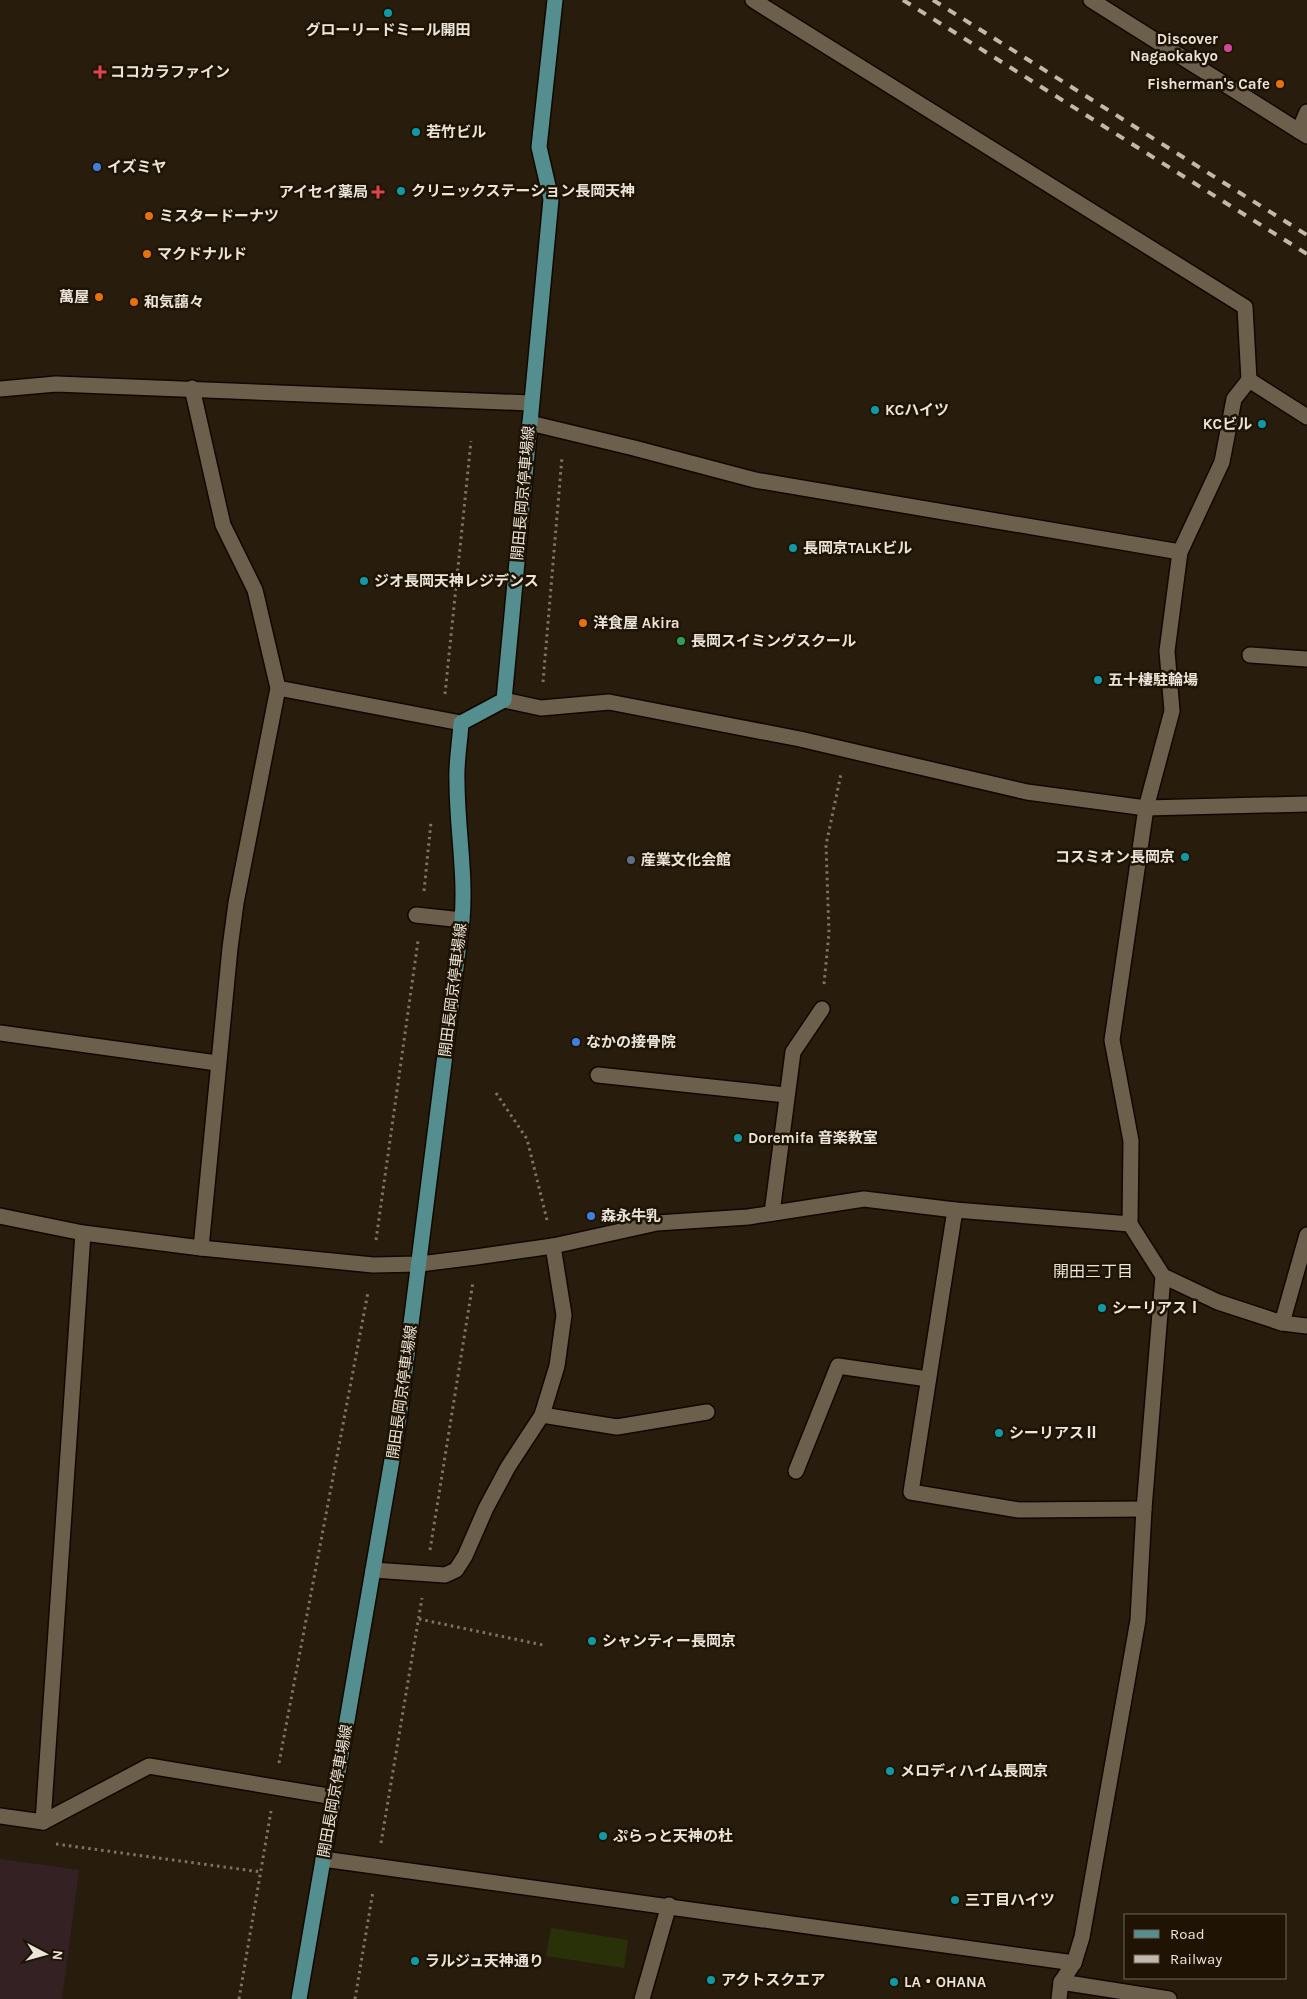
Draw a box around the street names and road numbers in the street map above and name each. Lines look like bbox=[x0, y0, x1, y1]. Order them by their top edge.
street label: 開田長岡京停車場線 bbox=[508, 425, 538, 561]
street label: 開田長岡京停車場線 bbox=[436, 922, 470, 1058]
street label: 開田長岡京停車場線 bbox=[384, 1324, 420, 1460]
street label: 開田長岡京停車場線 bbox=[314, 1723, 356, 1859]

